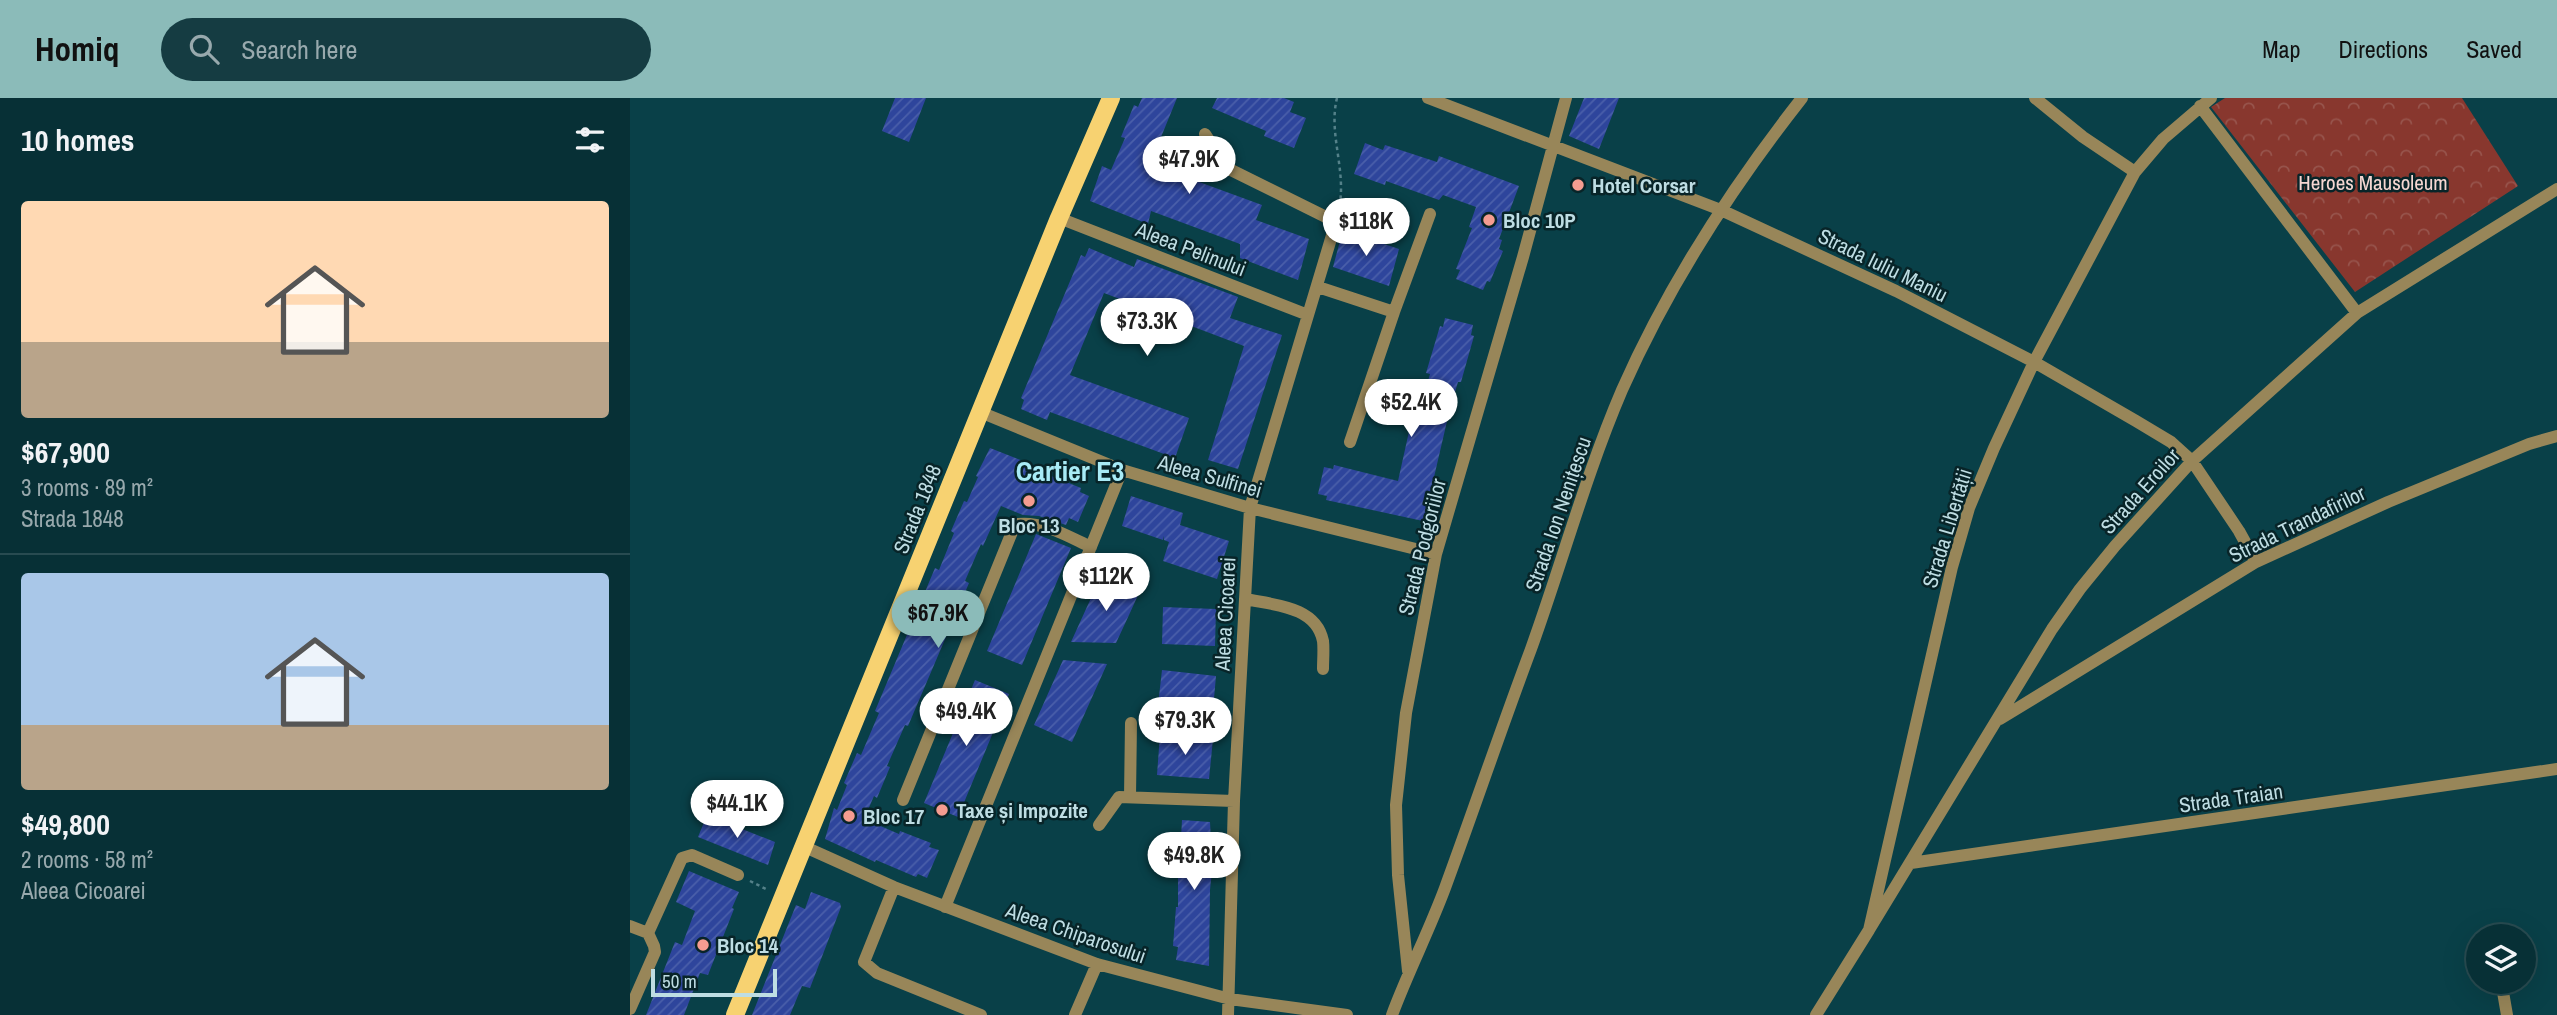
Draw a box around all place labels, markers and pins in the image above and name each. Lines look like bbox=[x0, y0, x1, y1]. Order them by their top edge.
pin: $47.9K bbox=[1132, 136, 1246, 196]
place label: Hotel Corsar bbox=[1592, 171, 1696, 200]
marker: Hotel Corsar bbox=[1570, 177, 1586, 193]
pin: $118K bbox=[1317, 198, 1415, 258]
place label: Bloc 10P bbox=[1503, 206, 1576, 235]
marker: Bloc 10P bbox=[1481, 212, 1497, 228]
pin: $73.3K bbox=[1090, 299, 1204, 358]
pin: $52.4K bbox=[1354, 380, 1468, 439]
marker: Bloc 13 bbox=[1021, 493, 1037, 509]
place label: Bloc 13 bbox=[998, 511, 1060, 540]
pin: $112K bbox=[1057, 554, 1155, 613]
pin: $67.9K bbox=[881, 590, 995, 650]
pin: $49.4K bbox=[909, 688, 1023, 748]
pin: $79.3K bbox=[1128, 698, 1242, 757]
pin: $44.1K bbox=[680, 780, 794, 840]
place label: Taxe și Impozite bbox=[956, 796, 1088, 825]
place label: Bloc 17 bbox=[863, 802, 925, 831]
marker: Taxe și Impozite bbox=[934, 802, 950, 818]
marker: Bloc 17 bbox=[841, 808, 857, 824]
pin: $49.8K bbox=[1137, 832, 1251, 892]
place label: Bloc 14 bbox=[717, 931, 779, 960]
marker: Bloc 14 bbox=[695, 937, 711, 953]

